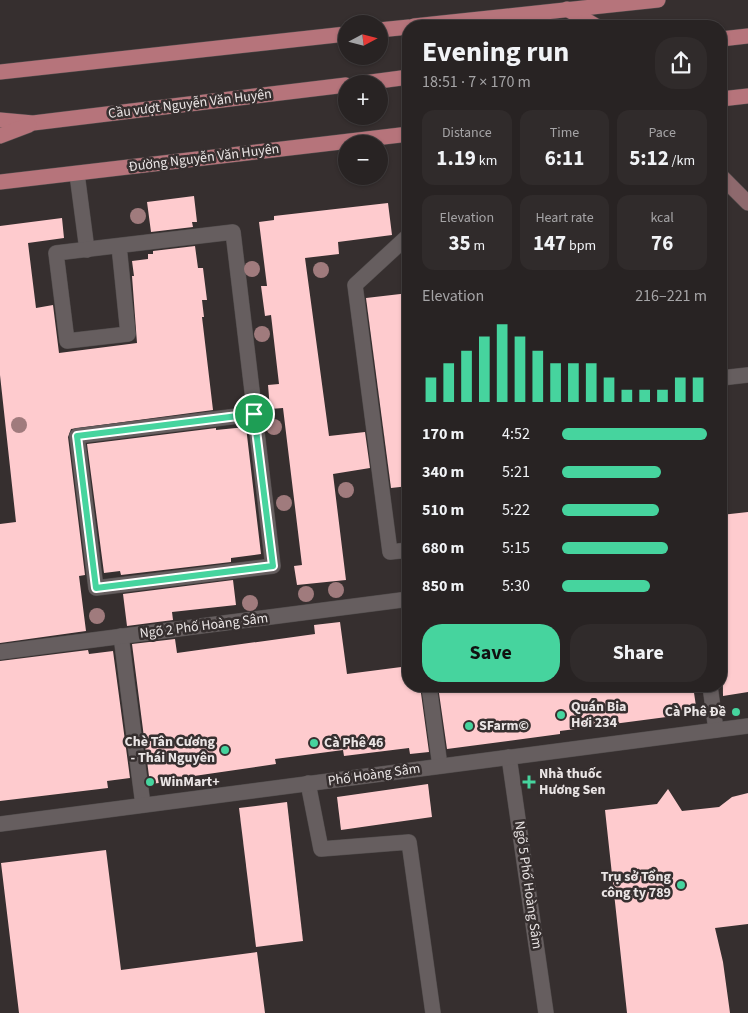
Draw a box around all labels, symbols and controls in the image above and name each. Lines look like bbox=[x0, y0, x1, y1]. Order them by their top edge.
north arrow bbox=[338, 15, 388, 65]
map controls bbox=[338, 15, 388, 185]
text: Evening run bbox=[422, 32, 569, 72]
button: share bbox=[655, 37, 707, 89]
text: 18:51 · 7 × 170 m bbox=[422, 71, 531, 93]
button: + bbox=[338, 75, 388, 125]
street label: Cầu vượt Nguyễn Văn Huyên bbox=[107, 84, 273, 124]
text: Distance bbox=[442, 123, 492, 143]
text: Time bbox=[550, 123, 579, 143]
text: Pace bbox=[648, 123, 676, 143]
button: − bbox=[338, 135, 388, 185]
street label: Đường Nguyễn Văn Huyên bbox=[128, 139, 280, 177]
text: 1.19 bbox=[436, 143, 476, 173]
text: 6:11 bbox=[545, 143, 584, 173]
text: 5:12 bbox=[629, 143, 669, 173]
text: km bbox=[476, 151, 497, 171]
text: /km bbox=[669, 151, 695, 171]
text: Elevation bbox=[440, 208, 494, 228]
text: Heart rate bbox=[535, 208, 594, 228]
text: kcal bbox=[650, 208, 674, 228]
text: 35 bbox=[449, 228, 471, 258]
text: 147 bbox=[533, 228, 566, 258]
text: 76 bbox=[651, 228, 673, 258]
text: m bbox=[471, 236, 485, 256]
text: bpm bbox=[566, 236, 596, 256]
text: Elevation bbox=[422, 285, 484, 307]
text: 216–221 m bbox=[635, 285, 707, 307]
pin bbox=[233, 393, 275, 435]
icon: arrive bbox=[240, 400, 268, 428]
text: 170 m bbox=[422, 423, 464, 445]
text: 4:52 bbox=[502, 423, 530, 445]
text: 340 m bbox=[422, 461, 464, 483]
text: 5:21 bbox=[502, 461, 530, 483]
text: 510 m bbox=[422, 499, 464, 521]
text: 5:22 bbox=[502, 499, 530, 521]
text: 680 m bbox=[422, 537, 464, 559]
text: 5:15 bbox=[502, 537, 530, 559]
text: 850 m bbox=[422, 575, 464, 597]
text: 5:30 bbox=[502, 575, 530, 597]
street label: Ngõ 2 Phố Hoàng Sâm bbox=[139, 608, 269, 644]
button: Save bbox=[422, 624, 560, 682]
button: Share bbox=[570, 624, 707, 682]
place label: Quán Bia Hơi 234 bbox=[571, 697, 626, 733]
place label: Cà Phê Đề bbox=[665, 702, 726, 722]
marker: Cà Phê Đề bbox=[730, 706, 742, 718]
marker: Quán Bia Hơi 234 bbox=[555, 709, 567, 721]
place label: SFarm© bbox=[479, 716, 529, 736]
marker: SFarm© bbox=[463, 720, 475, 732]
place label: Chè Tân Cương - Thái Nguyên bbox=[125, 732, 216, 768]
place label: Cà Phê 46 bbox=[324, 733, 384, 753]
marker: Cà Phê 46 bbox=[308, 737, 320, 749]
marker: Chè Tân Cương - Thái Nguyên bbox=[219, 744, 231, 756]
street label: Phố Hoàng Sâm bbox=[326, 759, 422, 791]
place label: Nhà thuốc Hương Sen bbox=[539, 764, 606, 800]
place label: WinMart+ bbox=[160, 772, 220, 792]
marker: WinMart+ bbox=[144, 776, 156, 788]
marker: Nhà thuốc Hương Sen bbox=[523, 776, 535, 788]
street label: Ngõ 5 Phố Hoàng Sâm bbox=[509, 820, 547, 950]
place label: Trụ sở Tổng công ty 789 bbox=[601, 867, 672, 903]
marker: Trụ sở Tổng công ty 789 bbox=[675, 879, 687, 891]

